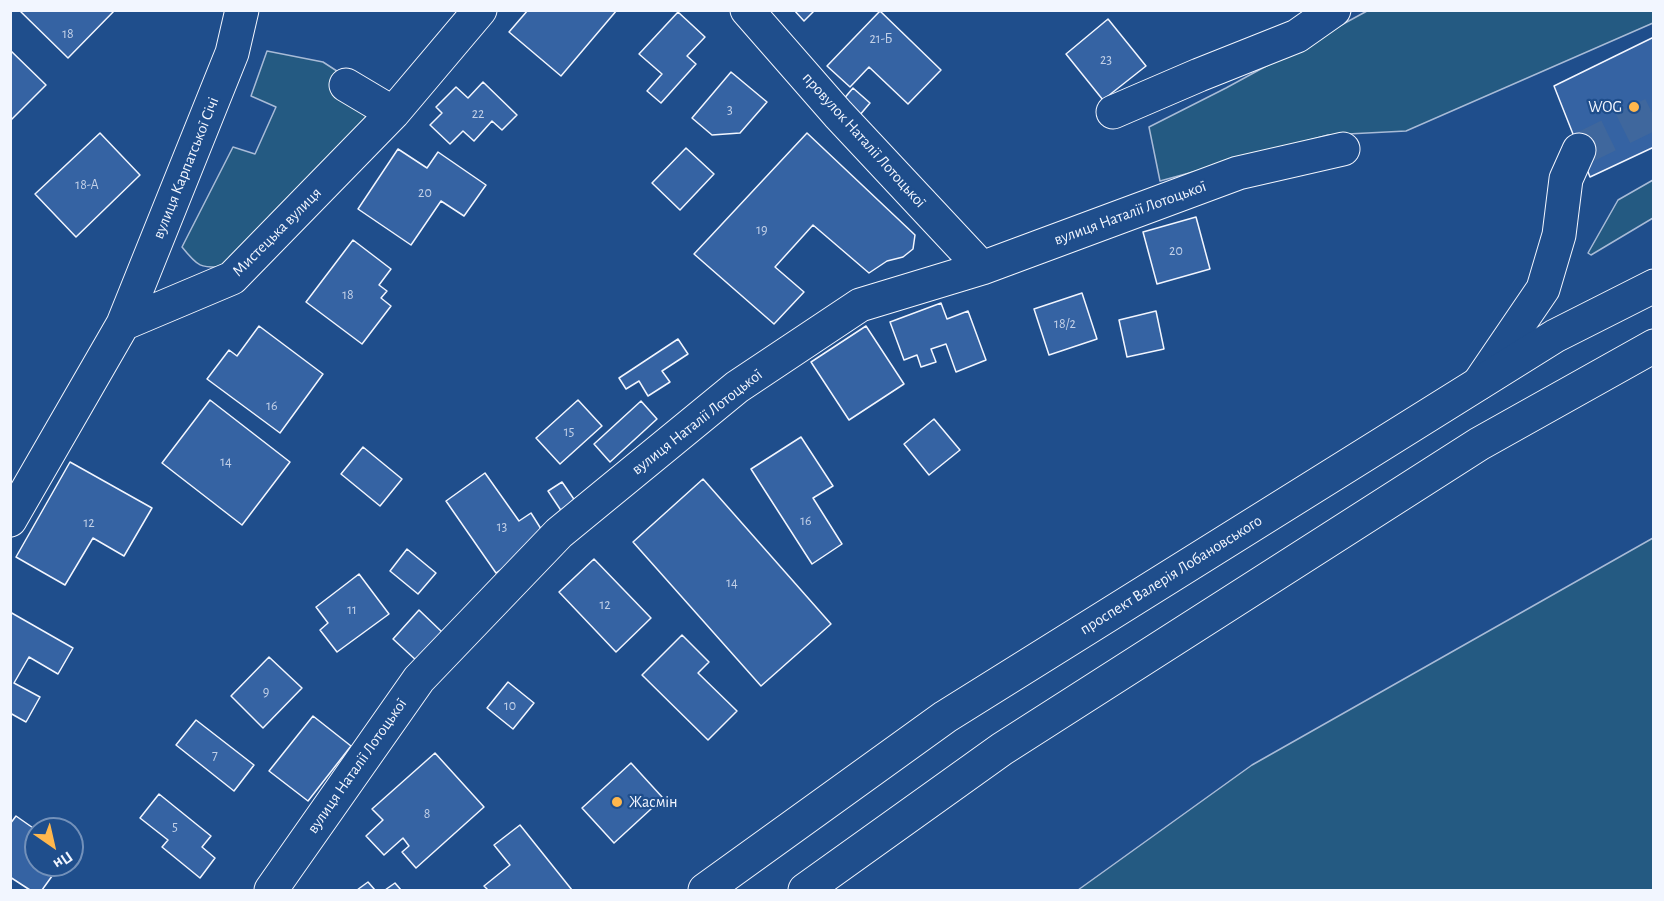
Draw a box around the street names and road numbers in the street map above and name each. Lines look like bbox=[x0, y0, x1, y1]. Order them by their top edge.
street label: провулок Наталії Лотоцької bbox=[798, 68, 930, 212]
street label: вулиця Карпатської Січі bbox=[149, 94, 223, 242]
street label: вулиця Наталії Лотоцької bbox=[1051, 177, 1209, 249]
street label: Мистецька вулиця bbox=[228, 183, 326, 281]
street label: вулиця Наталії Лотоцької bbox=[628, 365, 766, 479]
street label: проспект Валерія Лобановського bbox=[1076, 511, 1266, 639]
street label: вулиця Наталії Лотоцької bbox=[303, 695, 411, 837]

